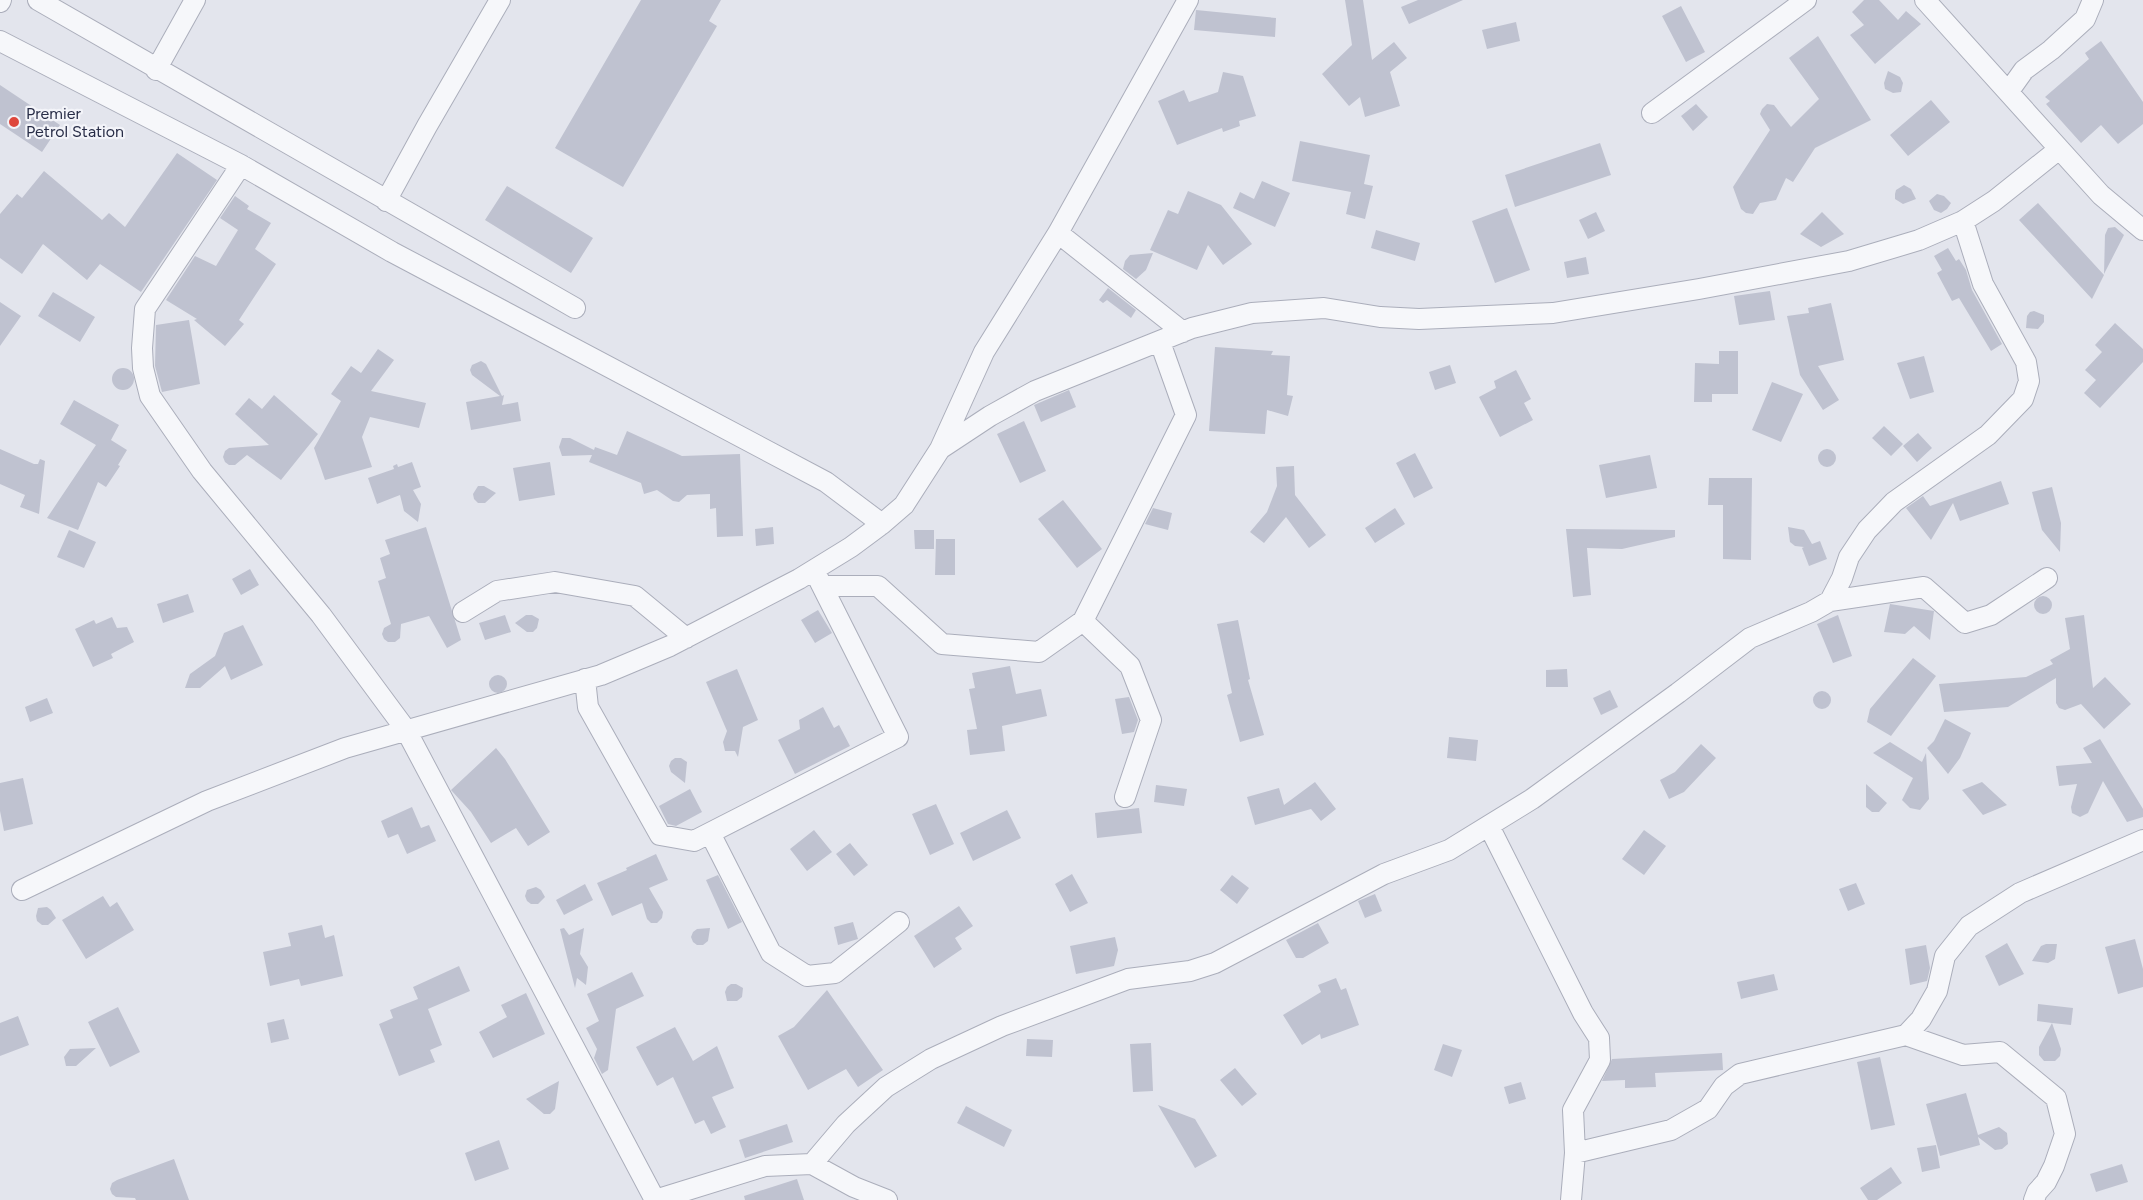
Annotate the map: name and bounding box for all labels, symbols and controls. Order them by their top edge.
place label: Premier Petrol Station [26,104,124,141]
marker: Premier Petrol Station [7,115,21,129]

